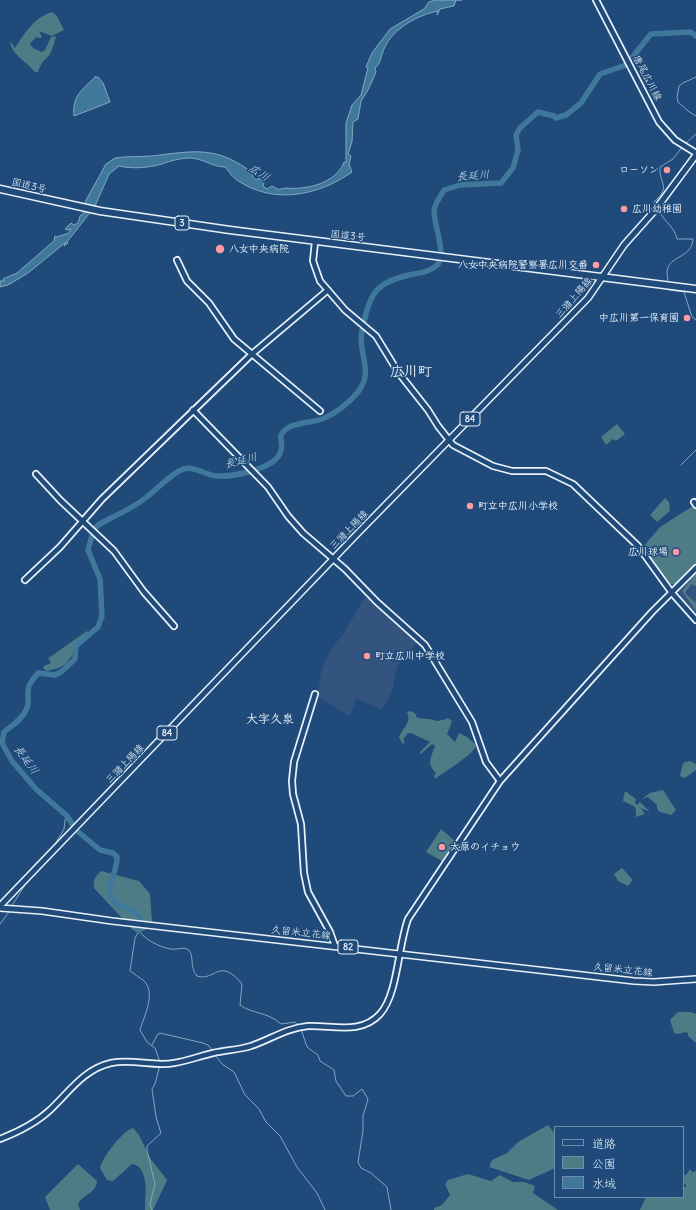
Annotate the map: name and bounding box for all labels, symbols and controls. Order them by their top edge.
street label: 唐尾広川線 [630,53,664,103]
water label: 広川 [246,161,272,185]
place label: ローソン [619,164,659,176]
marker: ローソン [662,165,672,175]
water label: 長延川 [456,168,490,184]
street label: 国道3号 [10,176,48,196]
place label: 広川幼稚園 [632,203,682,215]
marker: 広川幼稚園 [619,204,629,214]
road number: 3 [175,216,189,230]
street label: 国道3号 [330,228,366,244]
marker: 八女中央病院 [214,243,226,255]
place label: 八女中央病院 [229,243,289,255]
place label: 八女中央病院警察署広川交番 [458,259,588,271]
marker: 八女中央病院警察署広川交番 [591,260,601,270]
street label: 三潴上陽線 [553,275,595,321]
place label: 中広川第一保育園 [599,312,679,324]
marker: 中広川第一保育園 [682,313,692,323]
district label: 広川町 [390,364,432,380]
road number: 84 [460,412,480,426]
water label: 長延川 [223,451,259,471]
place label: 町立中広川小学校 [478,500,558,512]
marker: 町立中広川小学校 [465,501,475,511]
street label: 三潴上陽線 [327,508,371,552]
place label: 広川球場 [628,546,668,558]
marker: 広川球場 [671,547,681,557]
place label: 町立広川中学校 [375,650,445,662]
marker: 町立広川中学校 [362,651,372,661]
district label: 大字久泉 [246,713,294,727]
road number: 84 [157,726,177,740]
street label: 三潴上陽線 [103,742,147,786]
water label: 長延川 [11,743,41,777]
place label: 太原のイチョウ [450,841,520,853]
marker: 太原のイチョウ [437,842,447,852]
street label: 久留米立花線 [271,924,331,942]
road number: 82 [338,940,358,954]
street label: 久留米立花線 [593,961,653,979]
legend [554,1126,684,1198]
text: 道路 [592,1136,616,1151]
text: 公園 [592,1156,616,1171]
text: 水域 [592,1176,616,1191]

